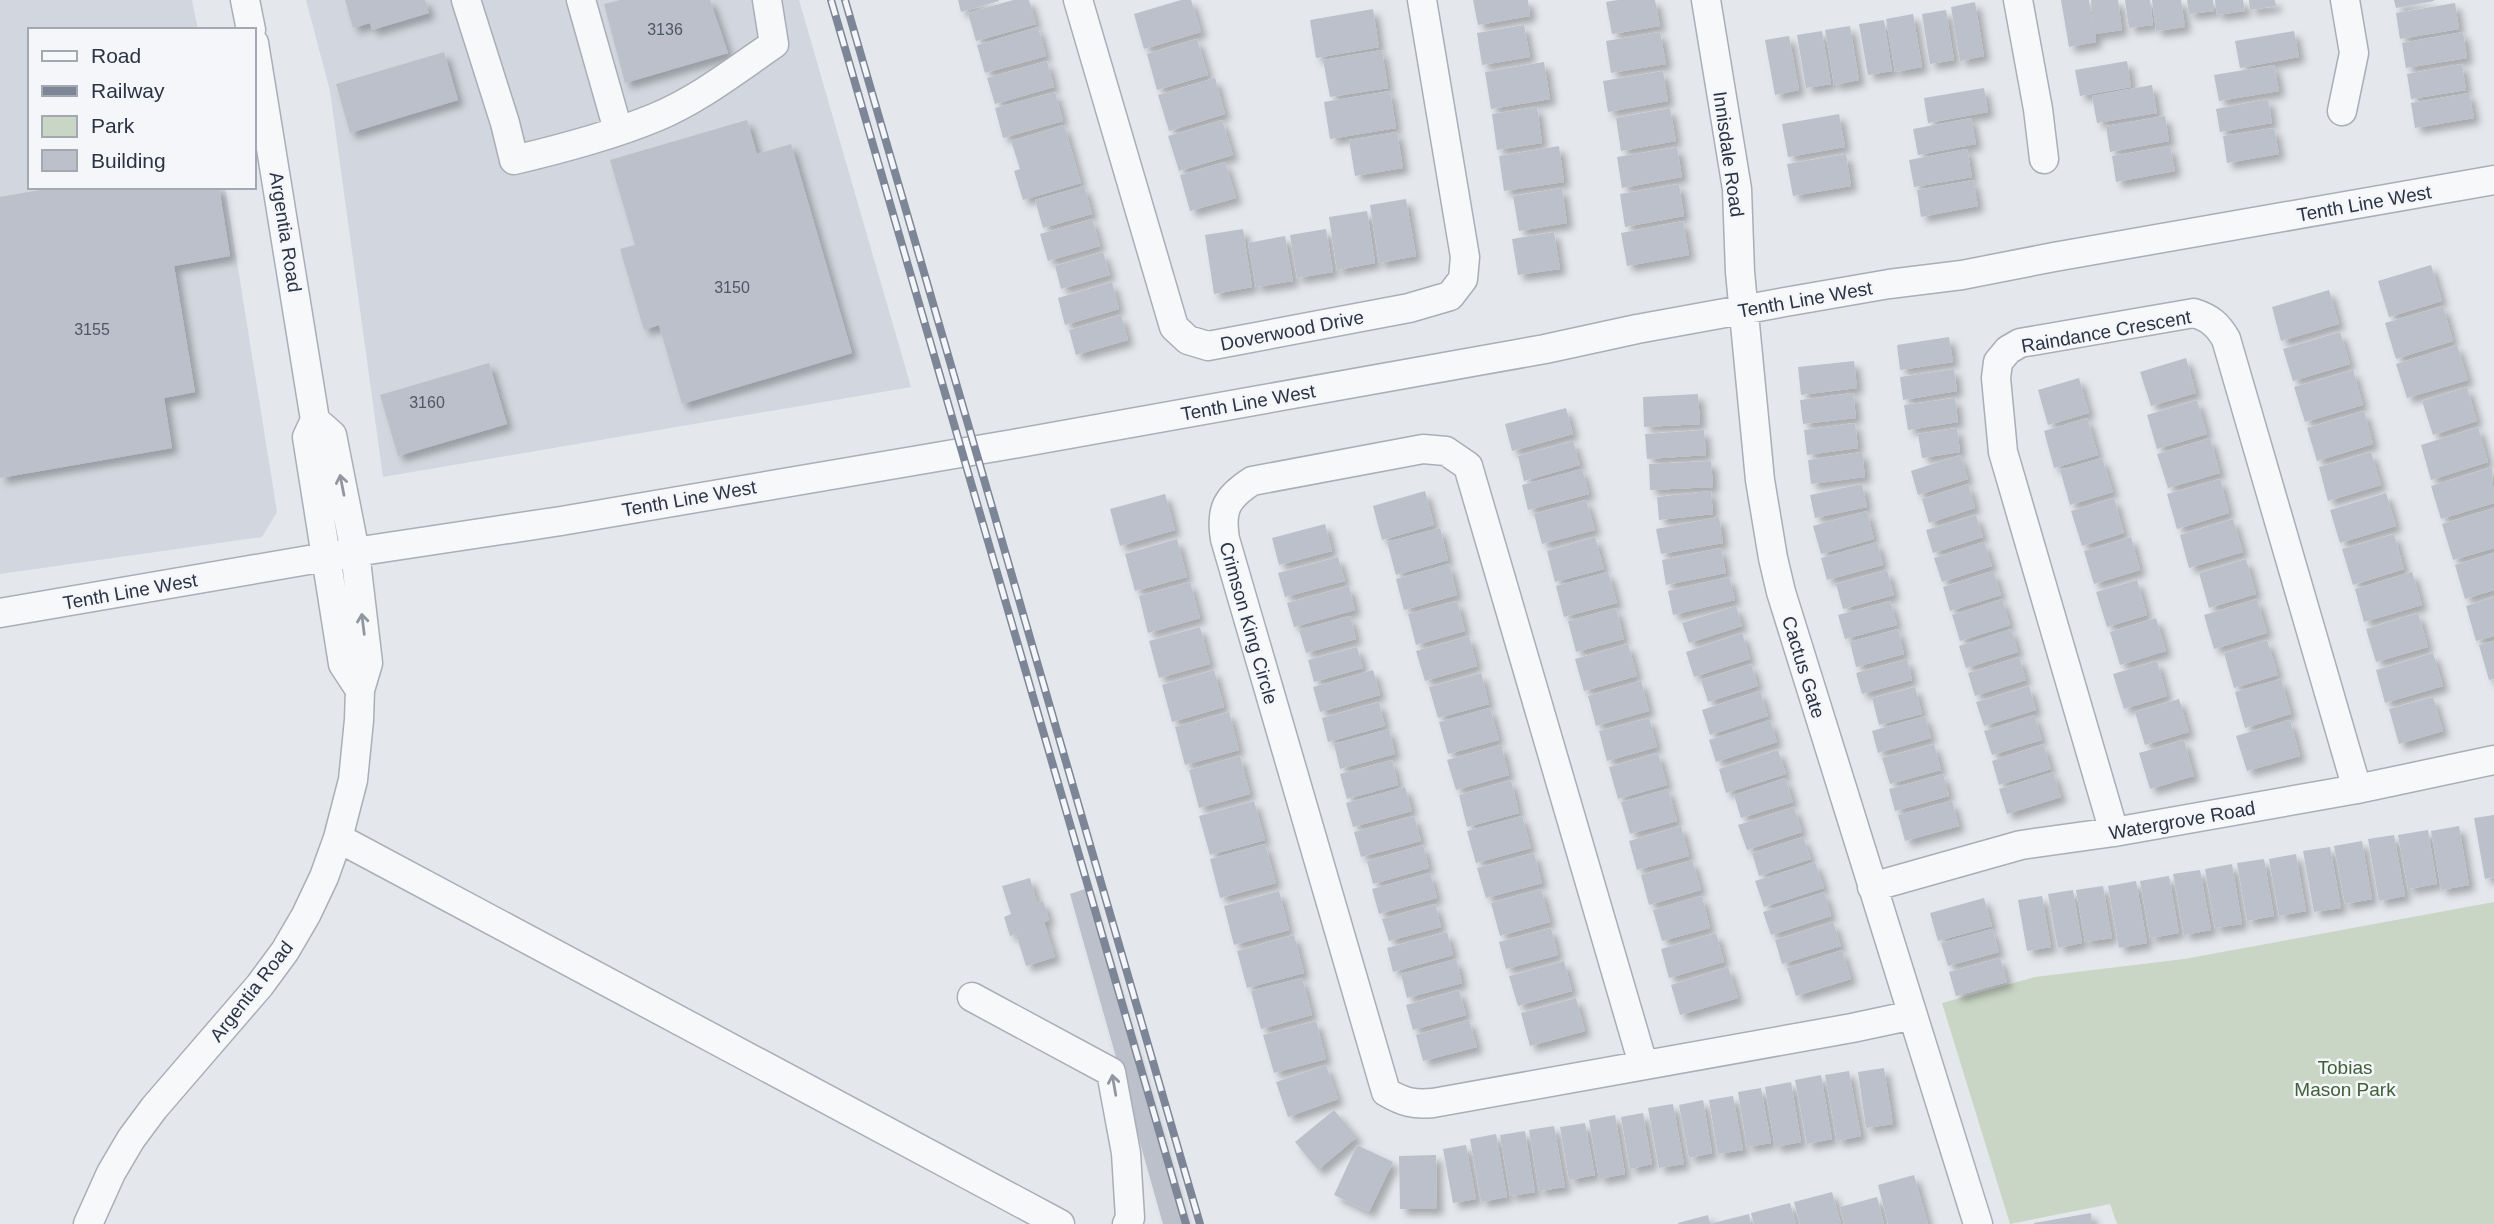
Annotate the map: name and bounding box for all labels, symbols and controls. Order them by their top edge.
house number: 3136 [647,21,683,38]
legend [28,28,256,189]
text: Road [91,44,141,67]
text: Railway [91,79,165,102]
street label: Innisdale Road [1709,90,1748,218]
text: Park [91,114,135,137]
text: Building [91,149,166,172]
street label: Argentia Road [266,170,305,294]
street label: Tenth Line West [2295,181,2434,226]
street label: Tenth Line West [1736,277,1875,322]
house number: 3150 [714,279,750,296]
street label: Doverwood Drive [1219,306,1366,355]
street label: Raindance Crescent [2019,306,2193,357]
house number: 3155 [74,321,110,338]
street label: Tenth Line West [1179,380,1318,425]
house number: 3160 [409,394,445,411]
one-way arrow [334,474,348,497]
street label: Tenth Line West [620,476,759,521]
street label: Crimson King Circle [1215,540,1282,707]
street label: Tenth Line West [61,569,200,614]
one-way arrow [357,613,370,635]
street label: Cactus Gate [1778,614,1829,721]
street label: Watergrove Road [2107,797,2257,844]
street label: Argentia Road [206,937,297,1046]
park label: Tobias Mason Park [2294,1057,2396,1100]
one-way arrow [1107,1074,1120,1097]

